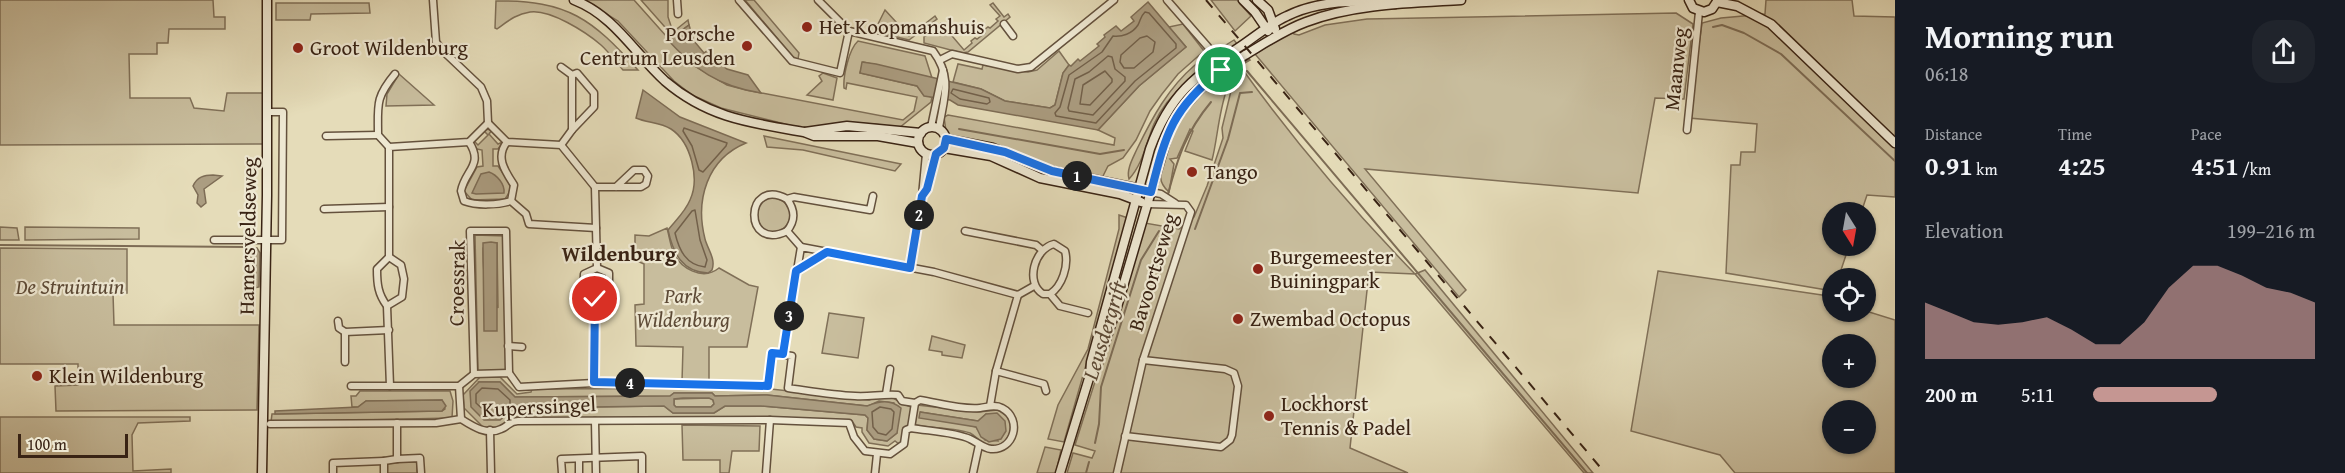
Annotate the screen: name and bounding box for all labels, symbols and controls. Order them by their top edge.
place label: Het Koopmanshuis [819,11,985,42]
text: Morning run [1925,12,2114,60]
place label: Porsche Centrum Leusden [580,18,735,73]
marker: Het Koopmanshuis [800,20,814,34]
button: share [2252,20,2315,83]
street label: Maanweg [1656,25,1695,112]
place label: Groot Wildenburg [310,32,469,63]
marker: Porsche Centrum Leusden [740,39,754,53]
marker: Groot Wildenburg [291,41,305,55]
pin [1195,44,1246,95]
icon: arrive [1204,53,1237,86]
text: 06:18 [1925,59,1968,88]
text: Distance [1925,122,1982,146]
text: Time [2058,122,2092,146]
text: Pace [2191,122,2222,146]
text: 0.91 [1925,146,1973,185]
text: 4:25 [2058,146,2106,185]
text: 4:51 [2191,146,2239,185]
street label: Hamersveldseweg [231,156,264,315]
place label: Tango [1204,156,1258,187]
text: km [1973,157,1997,181]
text: /km [2239,157,2271,181]
pin: 1 [1062,161,1092,191]
text: 1 [1073,164,1081,188]
marker: Tango [1185,165,1199,179]
pin: 2 [904,200,934,230]
north arrow [1822,202,1876,256]
map controls [1822,202,1876,454]
text: 2 [915,203,923,227]
street label: Bavoortseweg [1120,208,1185,335]
text: Elevation [1925,216,2003,245]
text: 199–216 m [2227,216,2315,245]
district label: Wildenburg [561,237,677,269]
street label: Croessrak [440,239,473,326]
place label: Burgemeester Buiningpark [1270,241,1394,296]
marker: Burgemeester Buiningpark [1251,262,1265,276]
button: locate [1822,268,1876,322]
park label: De Struintuin [15,271,125,302]
pin [569,273,620,324]
water label: Leusdergrift [1073,275,1135,385]
park label: Park Wildenburg [636,280,730,335]
icon: check [578,282,611,315]
pin: 3 [774,301,804,331]
place label: Zwembad Octopus [1250,303,1410,334]
text: 3 [785,304,793,328]
marker: Zwembad Octopus [1231,312,1245,326]
button: + [1822,334,1876,388]
place label: Klein Wildenburg [49,360,204,391]
pin: 4 [615,368,645,398]
marker: Klein Wildenburg [30,369,44,383]
text: 4 [626,371,634,395]
text: 200 m [1925,380,1978,409]
text: 5:11 [2021,380,2055,409]
street label: Kuperssingel [481,388,597,425]
place label: Lockhorst Tennis & Padel [1281,388,1411,443]
button: − [1822,400,1876,454]
marker: Lockhorst Tennis & Padel [1262,409,1276,423]
scale bar [18,431,128,458]
text: 100 m [27,432,67,456]

